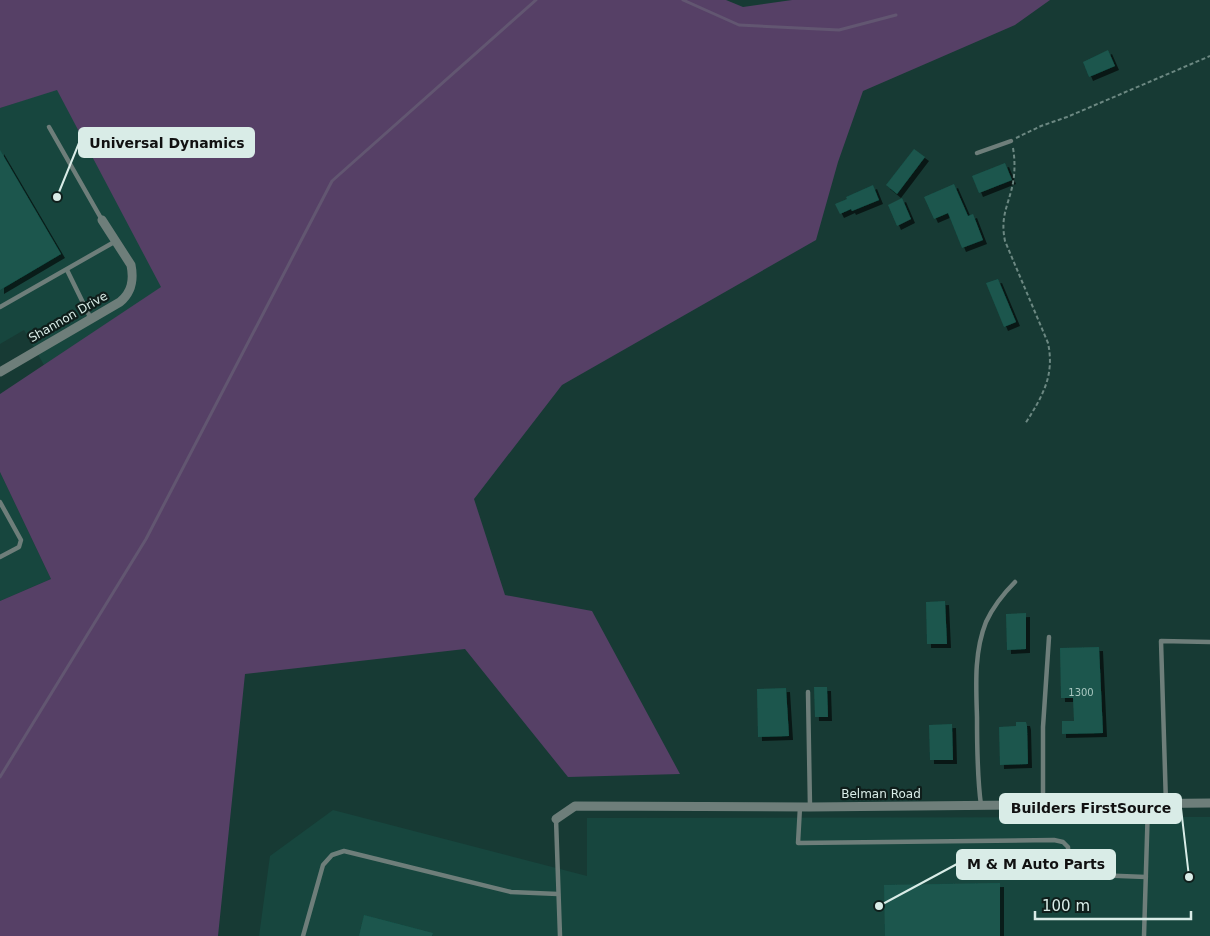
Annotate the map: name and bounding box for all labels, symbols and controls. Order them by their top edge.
callout: Universal Dynamics [79,128,254,157]
text: Universal Dynamics [89,135,245,151]
street label: Shannon Drive [26,289,110,345]
house number: 1300 [1068,687,1094,698]
street label: Belman Road [841,787,921,801]
callout: Builders FirstSource [1000,794,1181,823]
text: Builders FirstSource [1011,800,1171,816]
callout: M & M Auto Parts [957,850,1115,879]
text: M & M Auto Parts [967,856,1105,872]
scale bar [1035,888,1191,920]
text: 100 m [1042,897,1090,915]

